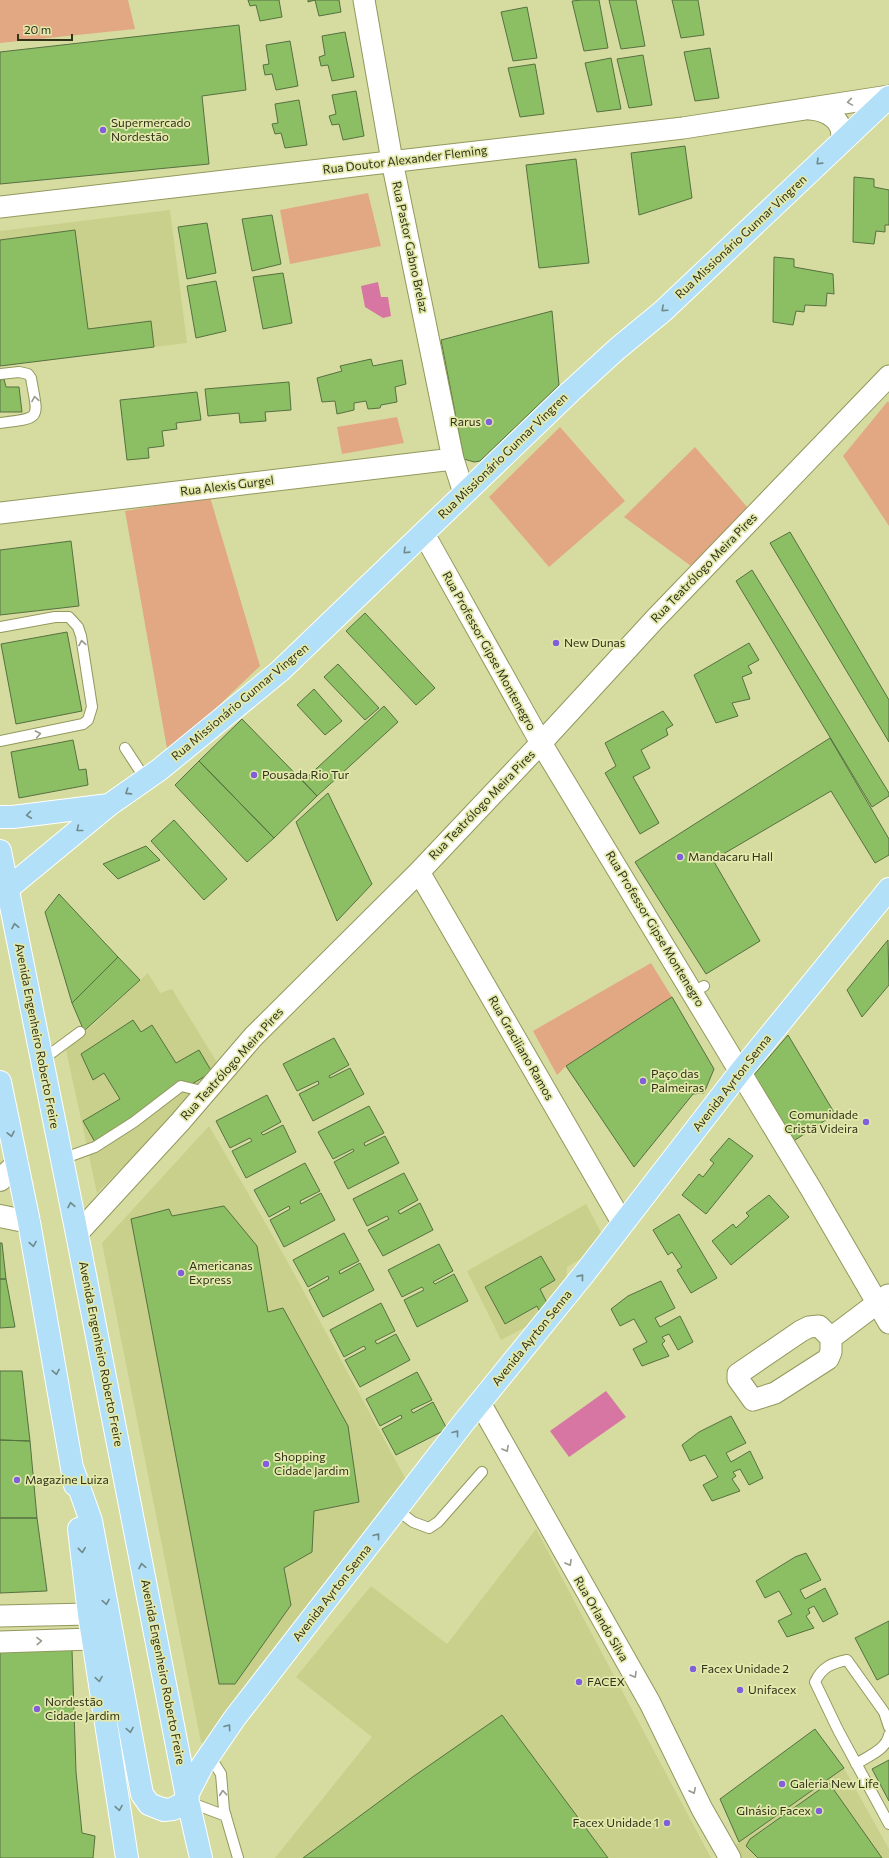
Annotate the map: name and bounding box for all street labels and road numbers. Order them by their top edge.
street label: Rua Doutor Alexander Fleming [322,142,489,176]
street label: Rua Missionário Gunnar Vingren [672,172,809,301]
street label: Rua Pastor Gabno Brelaz [390,180,432,314]
street label: Rua Missionário Gunnar Vingren [435,390,570,521]
street label: Rua Alexis Gurgel [179,472,274,498]
street label: Rua Teatrólogo Meira Pires [647,510,759,625]
street label: Rua Professor Gipse Montenegro [440,569,540,732]
street label: Rua Missionário Gunnar Vingren [168,640,311,763]
street label: Rua Teatrólogo Meira Pires [425,747,537,862]
street label: Rua Professor Gipse Montenegro [604,848,708,1009]
street label: Avenida Engenheiro Roberto Freire [13,942,63,1130]
street label: Rua Graciliano Ramos [486,993,557,1102]
street label: Rua Teatrólogo Meira Pires [177,1004,285,1122]
street label: Avenida Ayrton Senna [689,1031,773,1134]
street label: Avenida Engenheiro Roberto Freire [77,1260,127,1448]
street label: Avenida Ayrton Senna [488,1287,574,1388]
street label: Avenida Ayrton Senna [289,1541,373,1644]
street label: Rua Orlando Silva [572,1573,632,1664]
street label: Avenida Engenheiro Roberto Freire [139,1578,189,1766]

